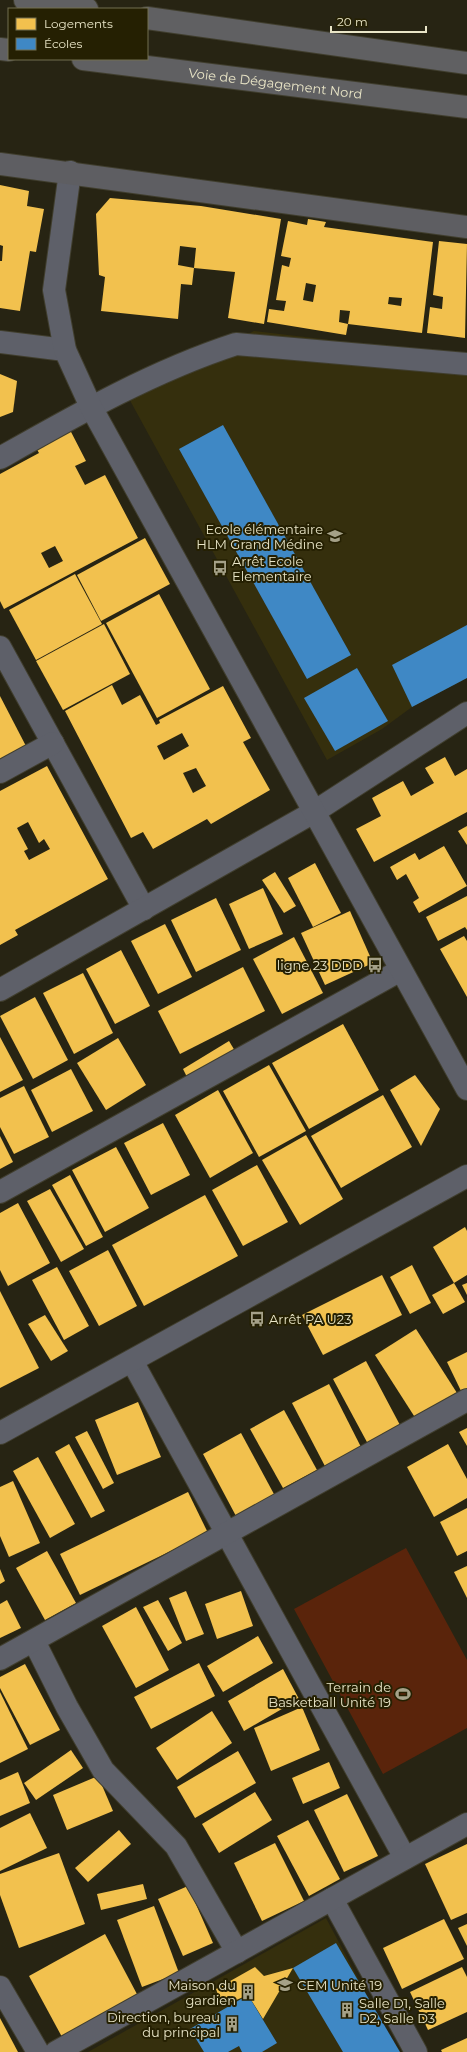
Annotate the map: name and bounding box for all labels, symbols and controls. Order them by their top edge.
legend [8,8,148,60]
scale bar [331,8,426,34]
text: 20 m [337,14,368,29]
text: Logements [44,16,113,31]
text: Écoles [44,36,83,51]
street label: Voie de Dégagement Nord [188,64,363,102]
place label: Ecole élémentaire HLM Grand Médine [196,521,323,552]
school or university icon: Ecole élémentaire HLM Grand Médine [326,527,344,545]
place label: Arrêt Ecole Elementaire [232,553,312,584]
bus stop icon: Arrêt Ecole Elementaire [211,559,229,577]
bus stop icon: ligne 23 DDD [366,956,384,974]
place label: ligne 23 DDD [277,957,363,973]
bus stop icon: Arrêt PA U23 [248,1310,266,1328]
place label: Arrêt PA U23 [269,1311,352,1327]
place label: Terrain de Basketball Unité 19 [268,1679,391,1710]
sports icon: Terrain de Basketball Unité 19 [394,1685,412,1703]
school or university icon: CEM Unité 19 [276,1976,294,1994]
place label: Maison du gardien [168,1977,236,2008]
place label: CEM Unité 19 [297,1977,382,1993]
building icon: Maison du gardien [239,1983,257,2001]
place label: Salle D1, Salle D2, Salle D3 [359,1995,445,2026]
building icon: Salle D1, Salle D2, Salle D3 [338,2001,356,2019]
place label: Direction, bureau du principal [107,2009,220,2040]
building icon: Direction, bureau du principal [223,2015,241,2033]

